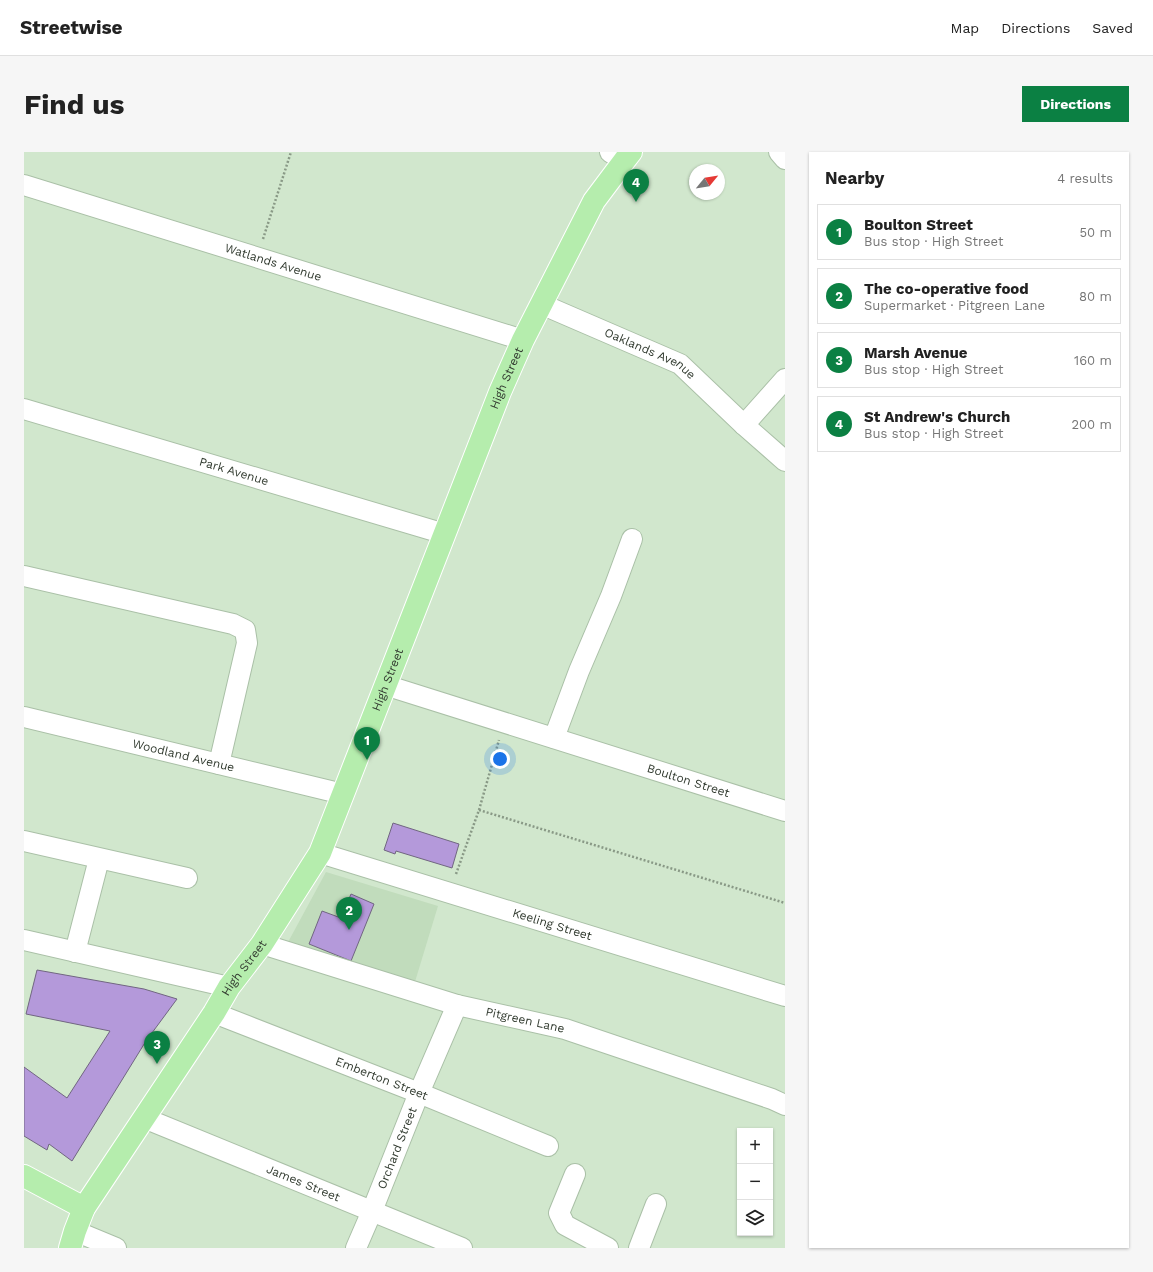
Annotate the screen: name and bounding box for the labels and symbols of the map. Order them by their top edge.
north arrow [689,164,725,200]
pin: 4 [623,169,649,202]
street label: Watlands Avenue [223,241,323,284]
street label: Oaklands Avenue [602,325,699,382]
street label: High Street [487,345,526,411]
street label: Park Avenue [198,454,270,488]
street label: High Street [369,646,406,713]
pin: 1 [354,727,380,760]
street label: Woodland Avenue [131,736,236,775]
your location [490,749,510,769]
street label: Boulton Street [645,761,731,800]
pin: 2 [336,897,362,930]
street label: Keeling Street [511,906,594,943]
street label: High Street [219,938,270,998]
street label: Pitgreen Lane [484,1005,566,1036]
pin: 3 [144,1031,170,1064]
street label: Emberton Street [333,1054,430,1103]
street label: Orchard Street [374,1105,420,1191]
street label: James Street [264,1162,342,1204]

